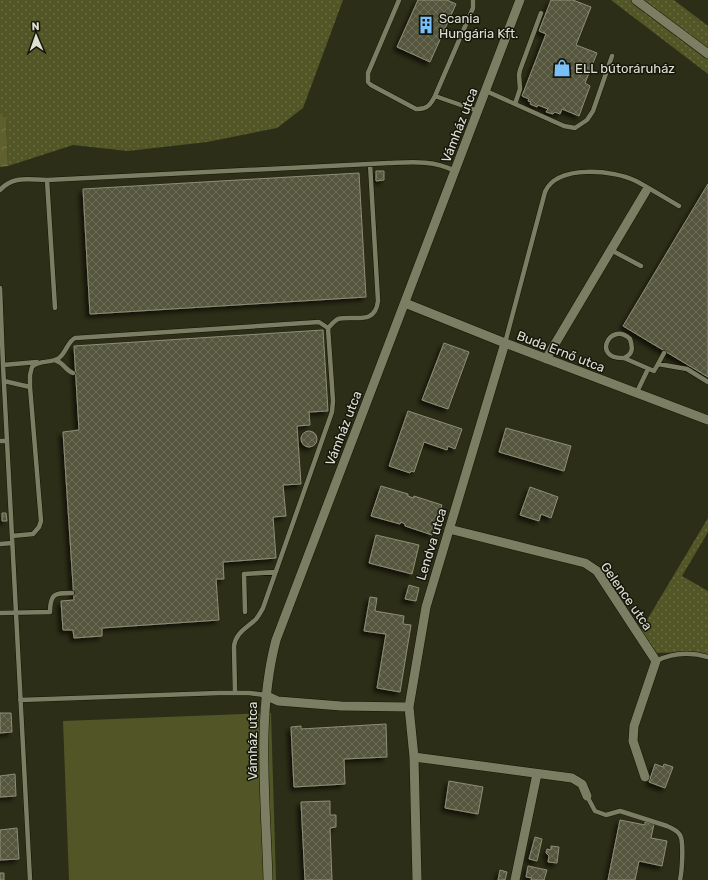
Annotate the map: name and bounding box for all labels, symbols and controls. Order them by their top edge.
place label: Scania Hungária Kft. [439,11,518,42]
building icon: Scania Hungária Kft. [416,15,436,35]
north arrow [16,16,56,56]
text: N [31,20,40,33]
shop icon: ELL bútoráruház [552,58,572,78]
place label: ELL bútoráruház [575,61,675,76]
street label: Vámház utca [438,86,481,165]
street label: Buda Ernő utca [515,328,607,375]
street label: Vámház utca [322,389,365,468]
street label: Lendva utca [413,506,450,582]
street label: Gelence utca [598,559,655,633]
street label: Vámház utca [245,702,260,780]

